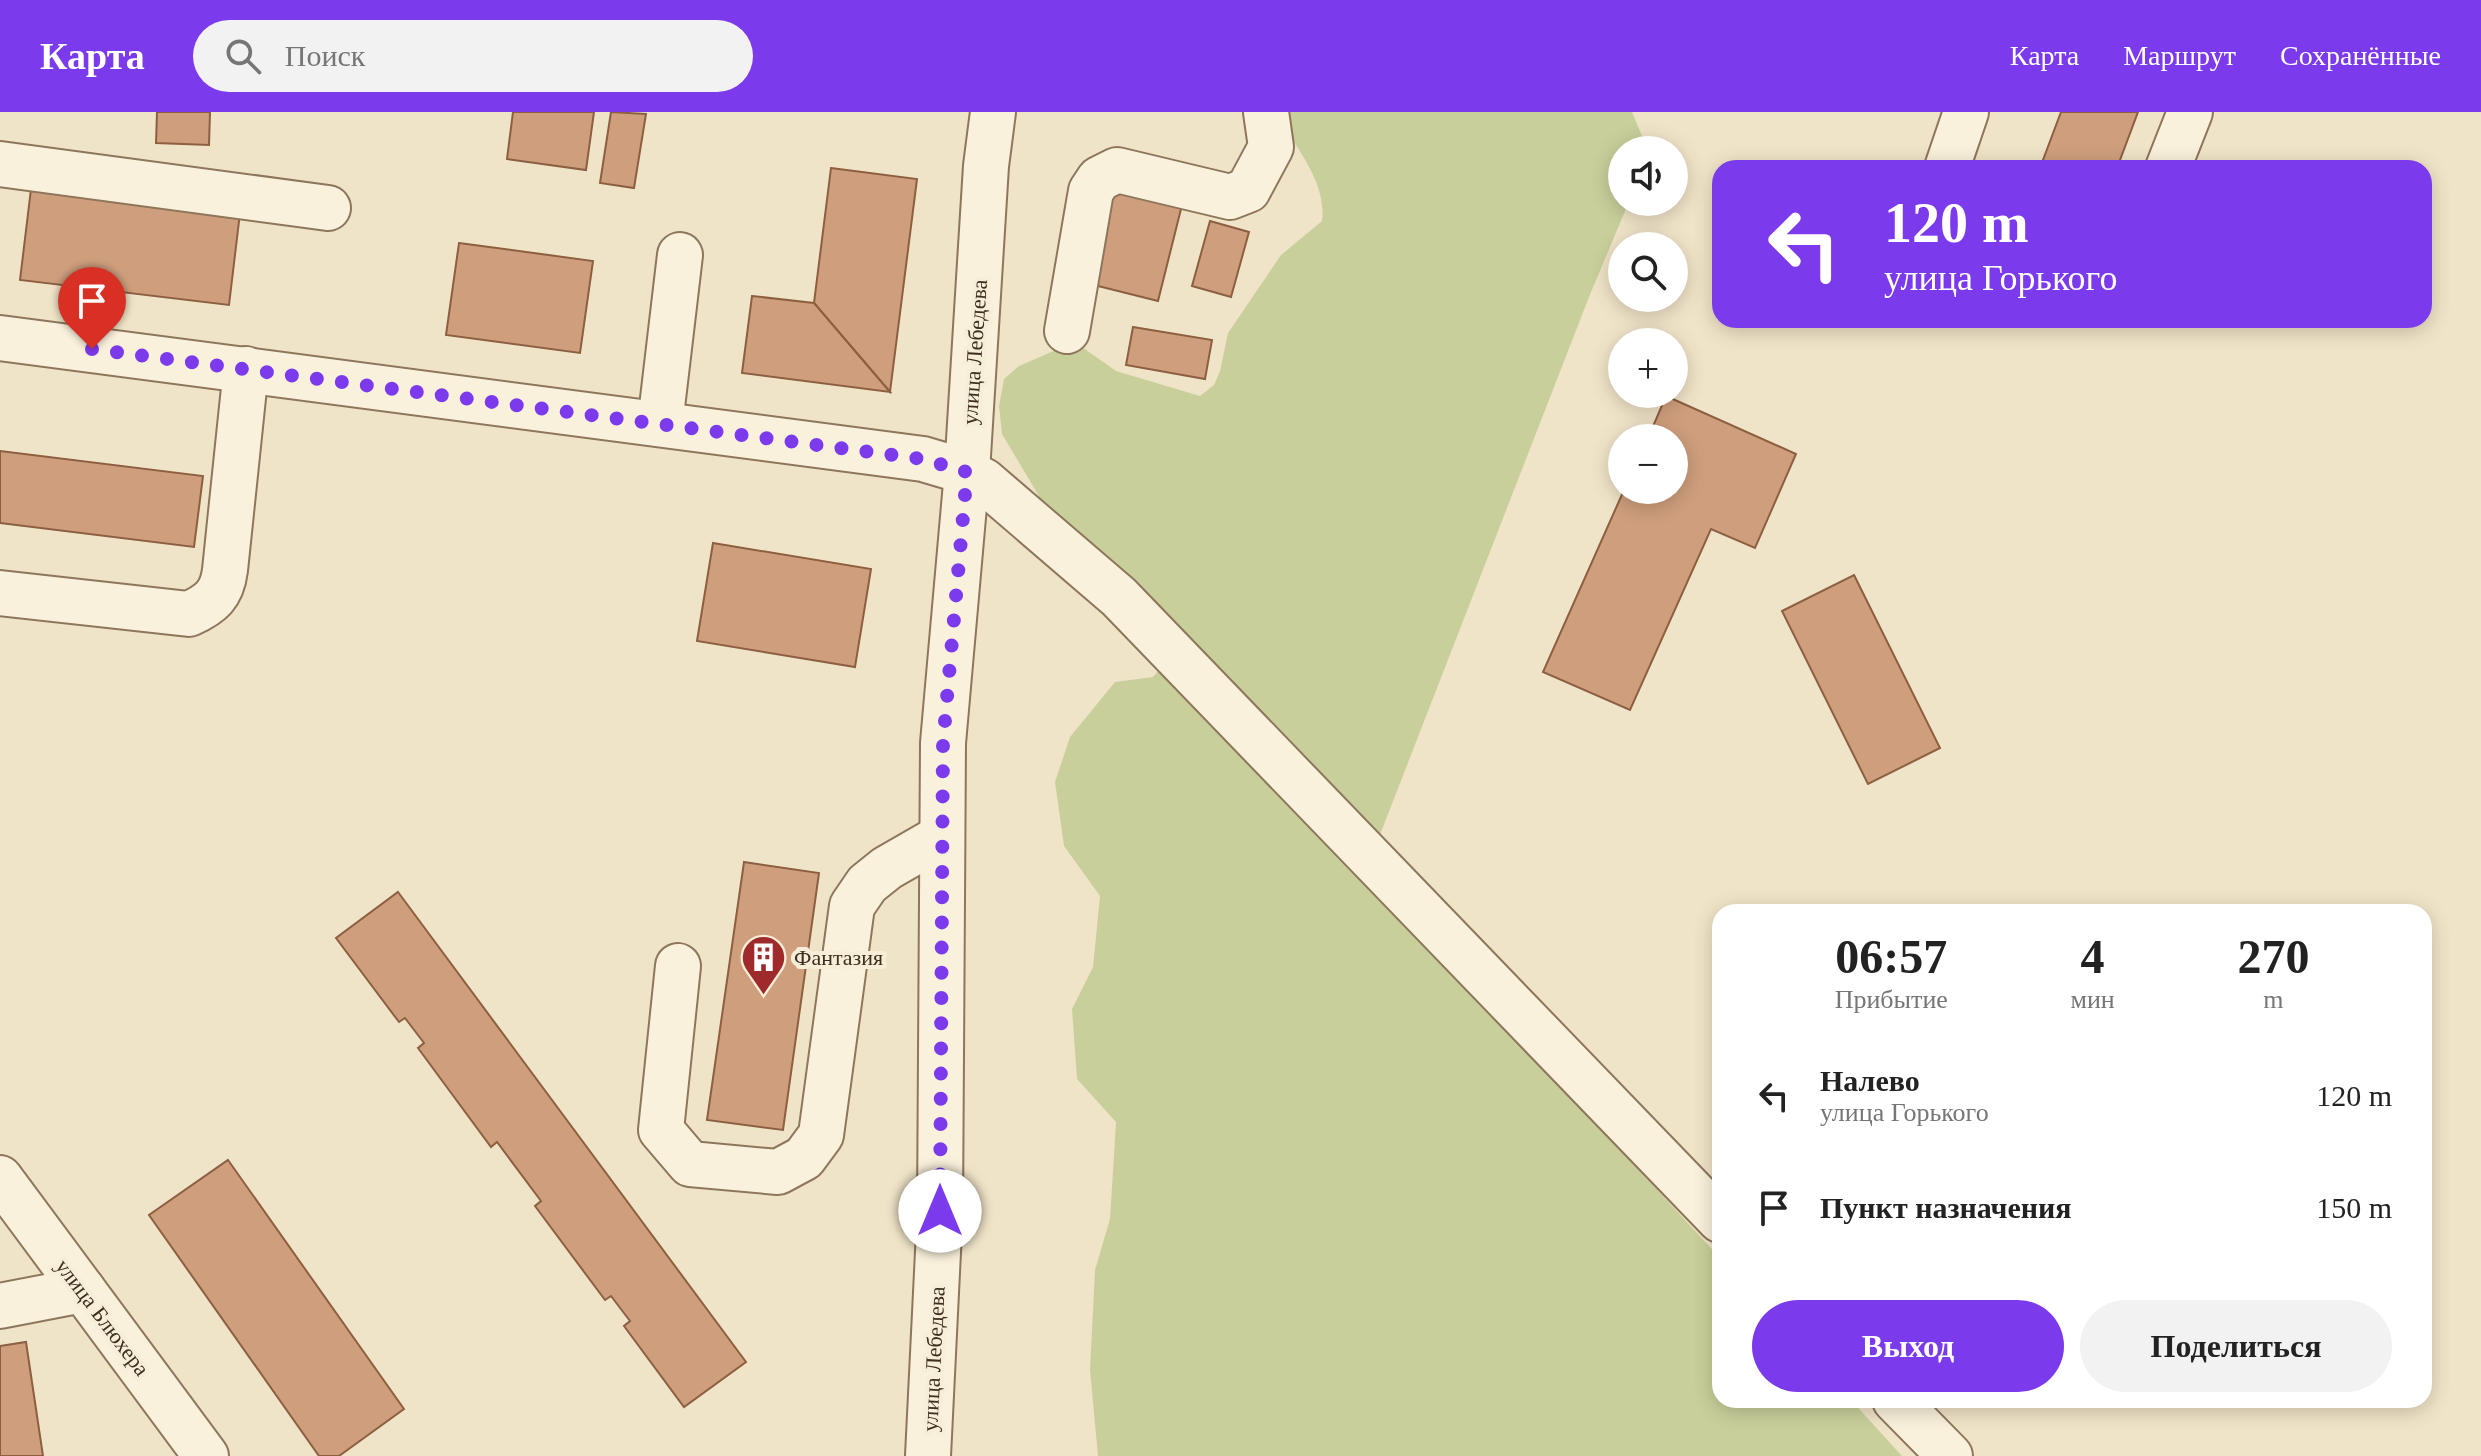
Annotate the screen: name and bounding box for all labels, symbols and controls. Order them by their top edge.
search box [193,20,753,92]
icon: search [221,34,265,78]
text: Карта [40,35,145,77]
text: Поиск [285,39,365,72]
text: Карта [2010,40,2079,71]
text: Маршрут [2123,40,2236,71]
text: Сохранённые [2280,40,2441,71]
map controls [1608,136,1688,504]
button: sound [1608,136,1688,216]
icon: left [1752,192,1856,296]
text: 120 m [1884,192,2029,254]
button: search [1608,232,1688,312]
text: улица Горького [1884,258,2118,298]
pin [58,267,126,349]
street label: улица Лебедева [957,278,992,426]
icon: arrive [70,279,114,323]
button: + [1608,328,1688,408]
button: − [1608,424,1688,504]
text: 06:57 [1835,930,1947,983]
text: 4 [2081,930,2105,983]
text: 270 [2237,930,2309,983]
building icon: Фантазия [739,933,787,996]
place label: Фантазия [794,945,883,970]
text: Прибытие [1835,985,1948,1014]
text: мин [2070,985,2115,1014]
text: m [2263,985,2283,1014]
text: Налево [1820,1064,1920,1097]
icon: left [1752,1074,1796,1118]
text: 120 m [2316,1079,2392,1112]
text: улица Горького [1820,1098,1989,1127]
position arrow [898,1169,982,1253]
icon: arrive [1752,1186,1796,1230]
text: Пункт назначения [1820,1191,2072,1224]
text: 150 m [2316,1191,2392,1224]
street label: улица Блюхера [51,1254,155,1381]
street label: улица Лебедева [917,1285,950,1432]
button: Выход [1752,1300,2064,1392]
button: Поделиться [2080,1300,2392,1392]

